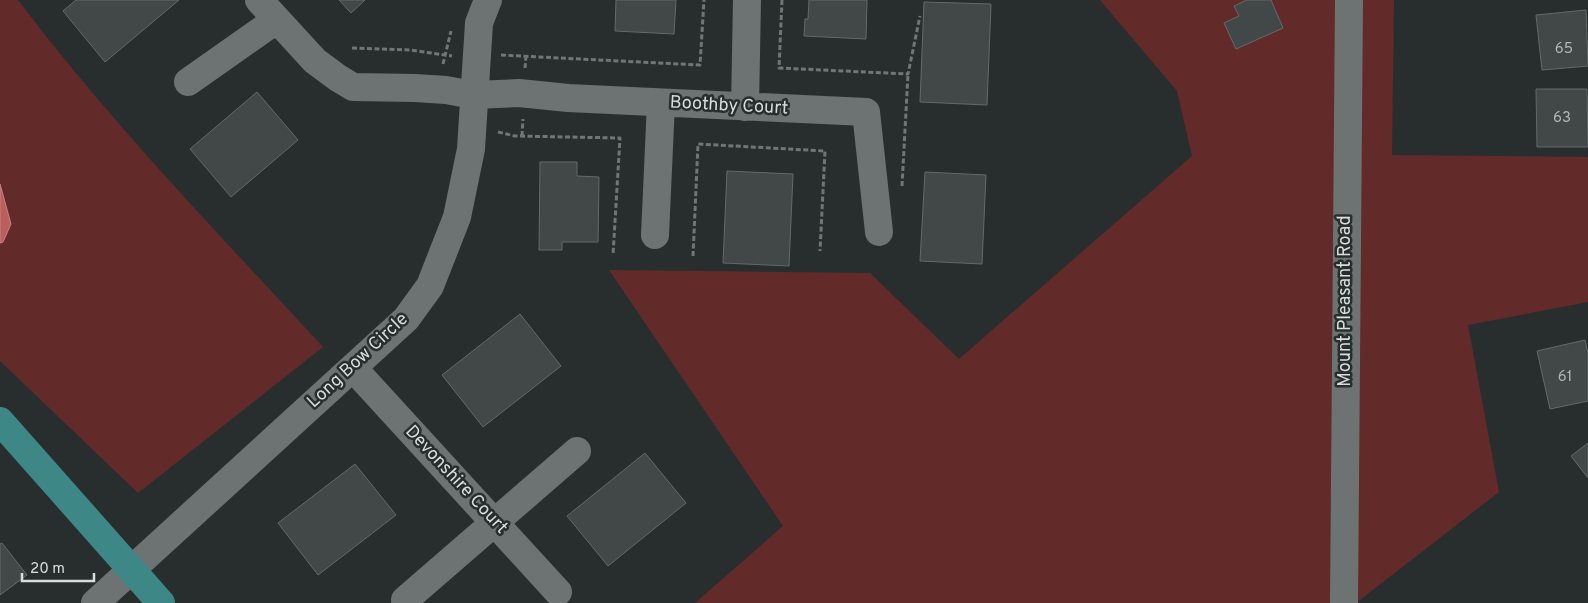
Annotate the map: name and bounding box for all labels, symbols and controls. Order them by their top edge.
house number: 65 [1555,40,1573,59]
street label: Boothby Court [669,91,789,121]
house number: 63 [1553,109,1571,128]
street label: Mount Pleasant Road [1334,215,1357,387]
street label: Long Bow Circle [303,308,413,414]
house number: 61 [1558,368,1572,387]
street label: Devonshire Court [400,421,512,539]
scale bar [22,550,95,582]
text: 20 m [30,560,65,579]

